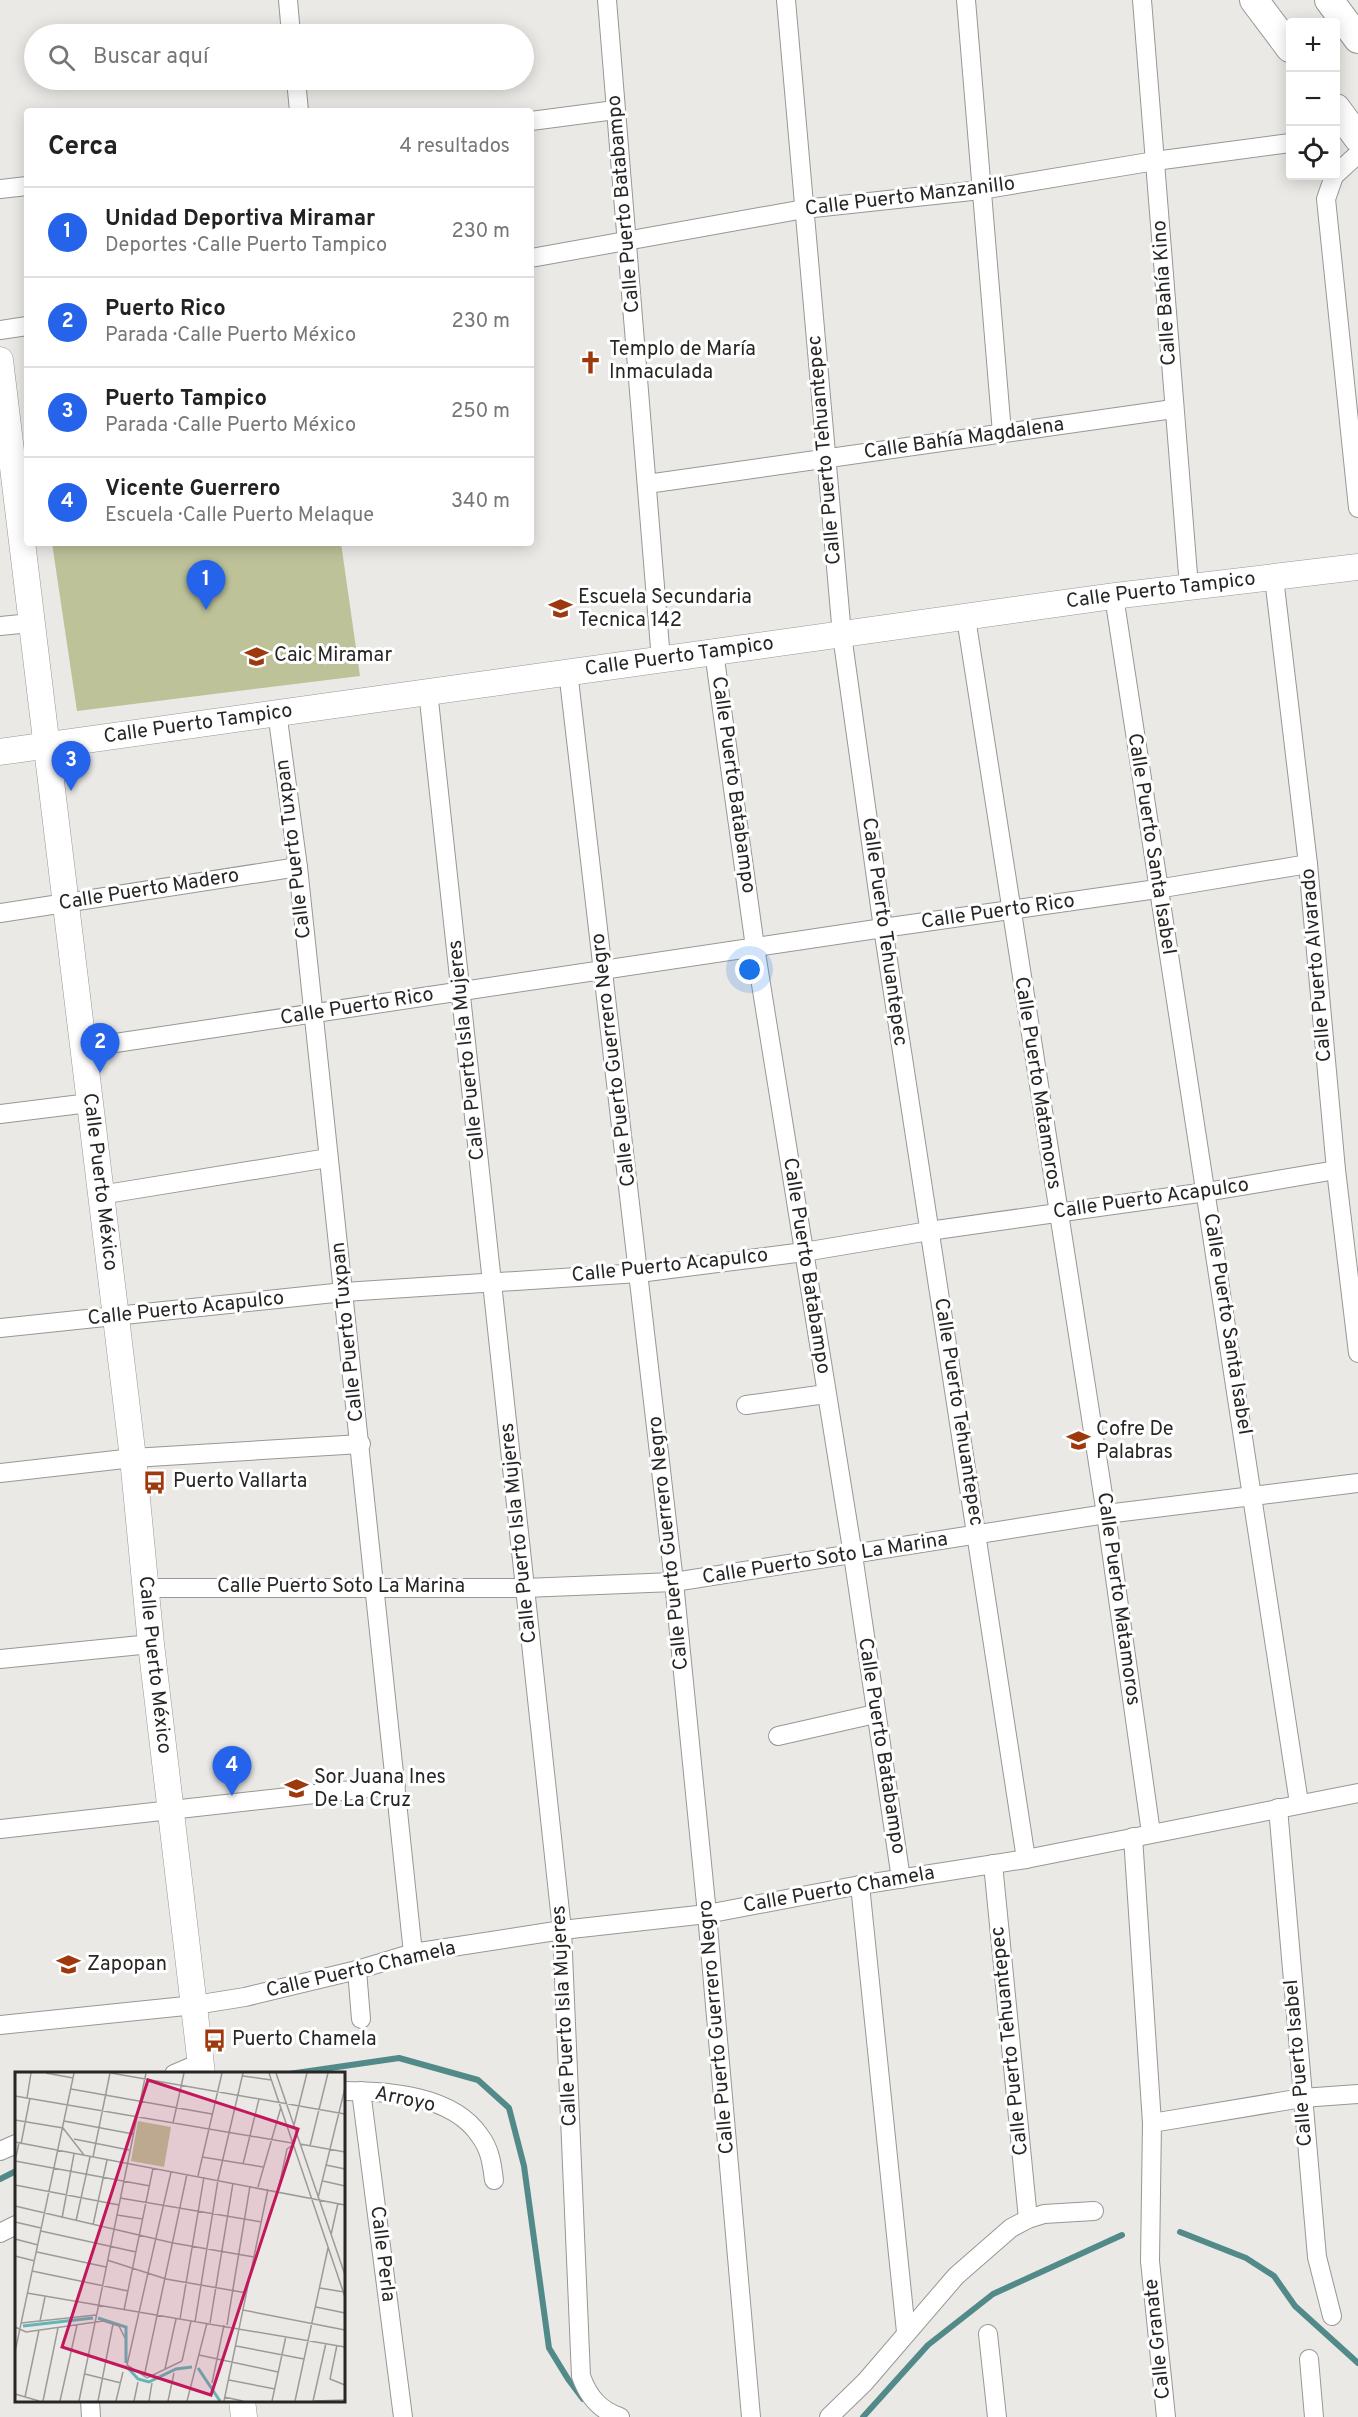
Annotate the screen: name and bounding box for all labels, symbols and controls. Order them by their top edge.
map controls [1286,18,1340,180]
button: + [1286,18,1340,72]
search box [24,24,534,90]
icon: search [45,41,78,74]
text: Buscar aquí [93,44,209,71]
button: − [1286,72,1340,126]
street label: Calle Puerto Batabampo [602,94,646,314]
button: locate [1286,126,1340,180]
text: Cerca [48,131,118,164]
text: 4 resultados [400,134,510,160]
street label: Calle Puerto Manzanillo [803,171,1017,223]
text: Unidad Deportiva Miramar [105,206,375,233]
text: 1 [64,219,72,245]
text: 230 m [451,219,510,245]
street label: Calle Bahía Kino [1147,219,1183,367]
text: Deportes · Calle Puerto Tampico [105,233,387,259]
text: Puerto Rico [105,296,226,323]
text: 2 [61,309,74,335]
text: 230 m [451,309,510,335]
text: Parada · Calle Puerto México [105,323,356,349]
street label: Calle Puerto Tehuantepec [802,334,848,566]
place label: Templo de María Inmaculada [609,337,756,386]
church icon: Templo de María Inmaculada [578,349,604,375]
text: Puerto Tampico [105,386,267,413]
text: 3 [62,399,74,425]
text: 250 m [451,399,510,425]
street label: Calle Bahía Magdalena [862,412,1066,466]
text: Parada · Calle Puerto México [105,413,356,439]
text: Vicente Guerrero [105,476,280,503]
text: 4 [61,489,74,515]
text: 340 m [451,489,510,515]
text: Escuela · Calle Puerto Melaque [105,503,374,529]
pin: 1 [186,560,226,610]
street label: Calle Puerto Tampico [1065,566,1257,616]
place label: Escuela Secundaria Tecnica 142 [578,585,752,634]
school or university icon: Escuela Secundaria Tecnica 142 [547,596,573,622]
street label: Calle Puerto Tampico [583,631,776,683]
school or university icon: Caic Miramar [243,643,269,669]
place label: Caic Miramar [274,643,392,669]
street label: Calle Puerto Batabampo [705,675,761,895]
street label: Calle Puerto Tampico [102,698,294,750]
street label: Calle Puerto Santa Isabel [1121,731,1181,957]
pin: 3 [52,742,90,791]
street label: Calle Puerto Tuxpan [270,758,318,940]
street label: Calle Puerto Tehuantepec [855,816,913,1048]
street label: Calle Puerto Madero [57,863,241,917]
street label: Calle Puerto Alvarado [1296,867,1338,1063]
street label: Calle Puerto Rico [920,888,1076,936]
street label: Calle Puerto Guerrero Negro [586,932,642,1188]
street label: Calle Puerto Isla Mujeres [442,938,492,1162]
your location [735,955,764,984]
street label: Calle Puerto Matamoros [1007,975,1067,1191]
street label: Calle Puerto Rico [279,982,435,1032]
pin: 2 [80,1024,120,1073]
street label: Calle Puerto México [76,1092,123,1272]
street label: Calle Puerto Batabampo [776,1156,836,1376]
street label: Calle Puerto Acapulco [1051,1172,1251,1226]
street label: Calle Puerto Santa Isabel [1197,1211,1257,1437]
street label: Calle Puerto Tuxpan [326,1241,370,1423]
street label: Calle Puerto Acapulco [570,1243,770,1289]
street label: Calle Puerto Acapulco [86,1286,286,1332]
street label: Calle Puerto Tehuantepec [927,1296,989,1528]
street label: Calle Puerto Guerrero Negro [643,1415,695,1671]
place label: Cofre De Palabras [1096,1417,1174,1466]
street label: Calle Puerto Isla Mujeres [494,1421,544,1645]
school or university icon: Cofre De Palabras [1065,1428,1091,1454]
bus stop icon: Puerto Vallarta [142,1469,168,1495]
place label: Puerto Vallarta [173,1469,307,1495]
street label: Calle Puerto Matamoros [1090,1491,1146,1707]
street label: Calle Puerto Soto La Marina [700,1527,950,1591]
street label: Calle Puerto Soto La Marina [217,1574,465,1600]
street label: Calle Puerto México [131,1575,177,1755]
street label: Calle Puerto Batabampo [851,1636,911,1856]
pin: 4 [212,1746,252,1796]
place label: Sor Juana Ines De La Cruz [314,1765,446,1814]
school or university icon: Sor Juana Ines De La Cruz [283,1776,309,1802]
street label: Calle Puerto Chamela [741,1860,937,1920]
street label: Calle Puerto Guerrero Negro [693,1899,741,2155]
street label: Calle Puerto Isla Mujeres [546,1905,584,2127]
street label: Calle Puerto Tehuantepec [985,1925,1035,2157]
street label: Calle Puerto Chamela [264,1936,458,2004]
school or university icon: Zapopan [56,1952,82,1978]
place label: Zapopan [87,1952,167,1978]
street label: Calle Puerto Isabel [1279,1978,1319,2148]
bus stop icon: Puerto Chamela [201,2027,227,2053]
place label: Puerto Chamela [232,2027,377,2053]
inset map [15,2072,345,2402]
street label: Arroyo [372,2081,438,2119]
street label: Calle Perla [363,2205,401,2303]
street label: Calle Granate [1139,2277,1177,2401]

